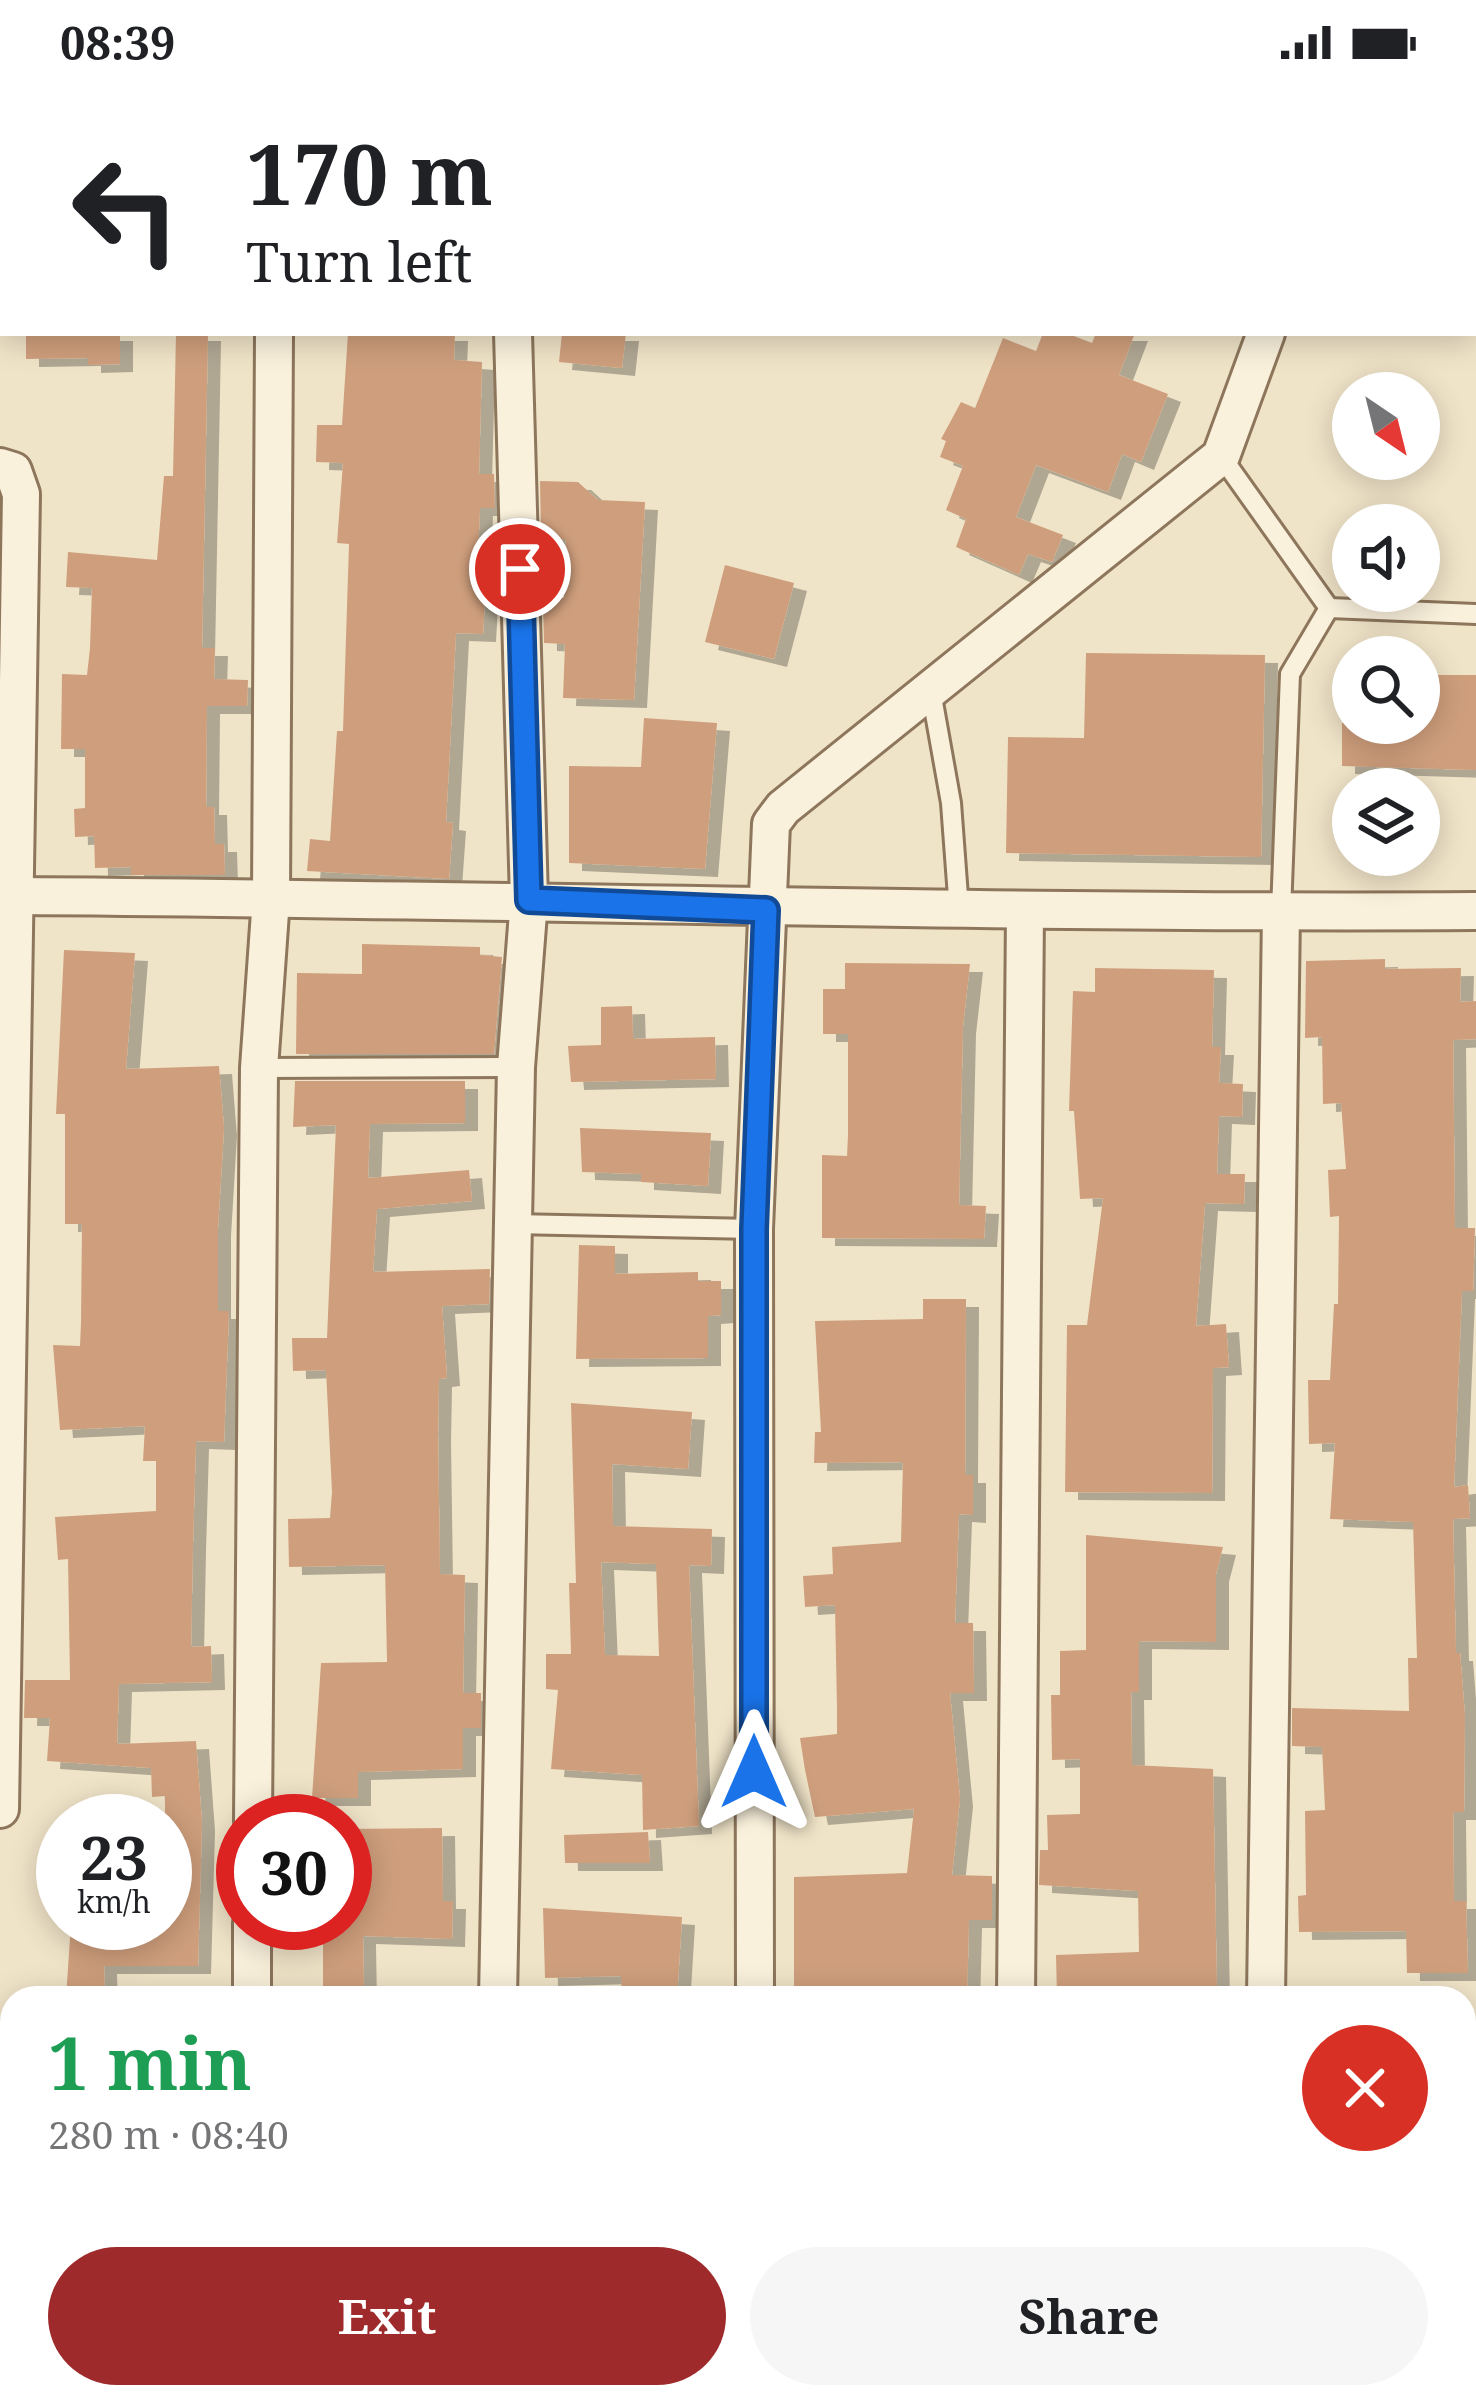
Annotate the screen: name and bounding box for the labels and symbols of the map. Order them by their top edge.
north arrow [1332,372,1440,480]
pin [469,518,571,620]
position arrow [691,1709,817,1835]
speed limit sign: 30 [216,1794,372,1950]

